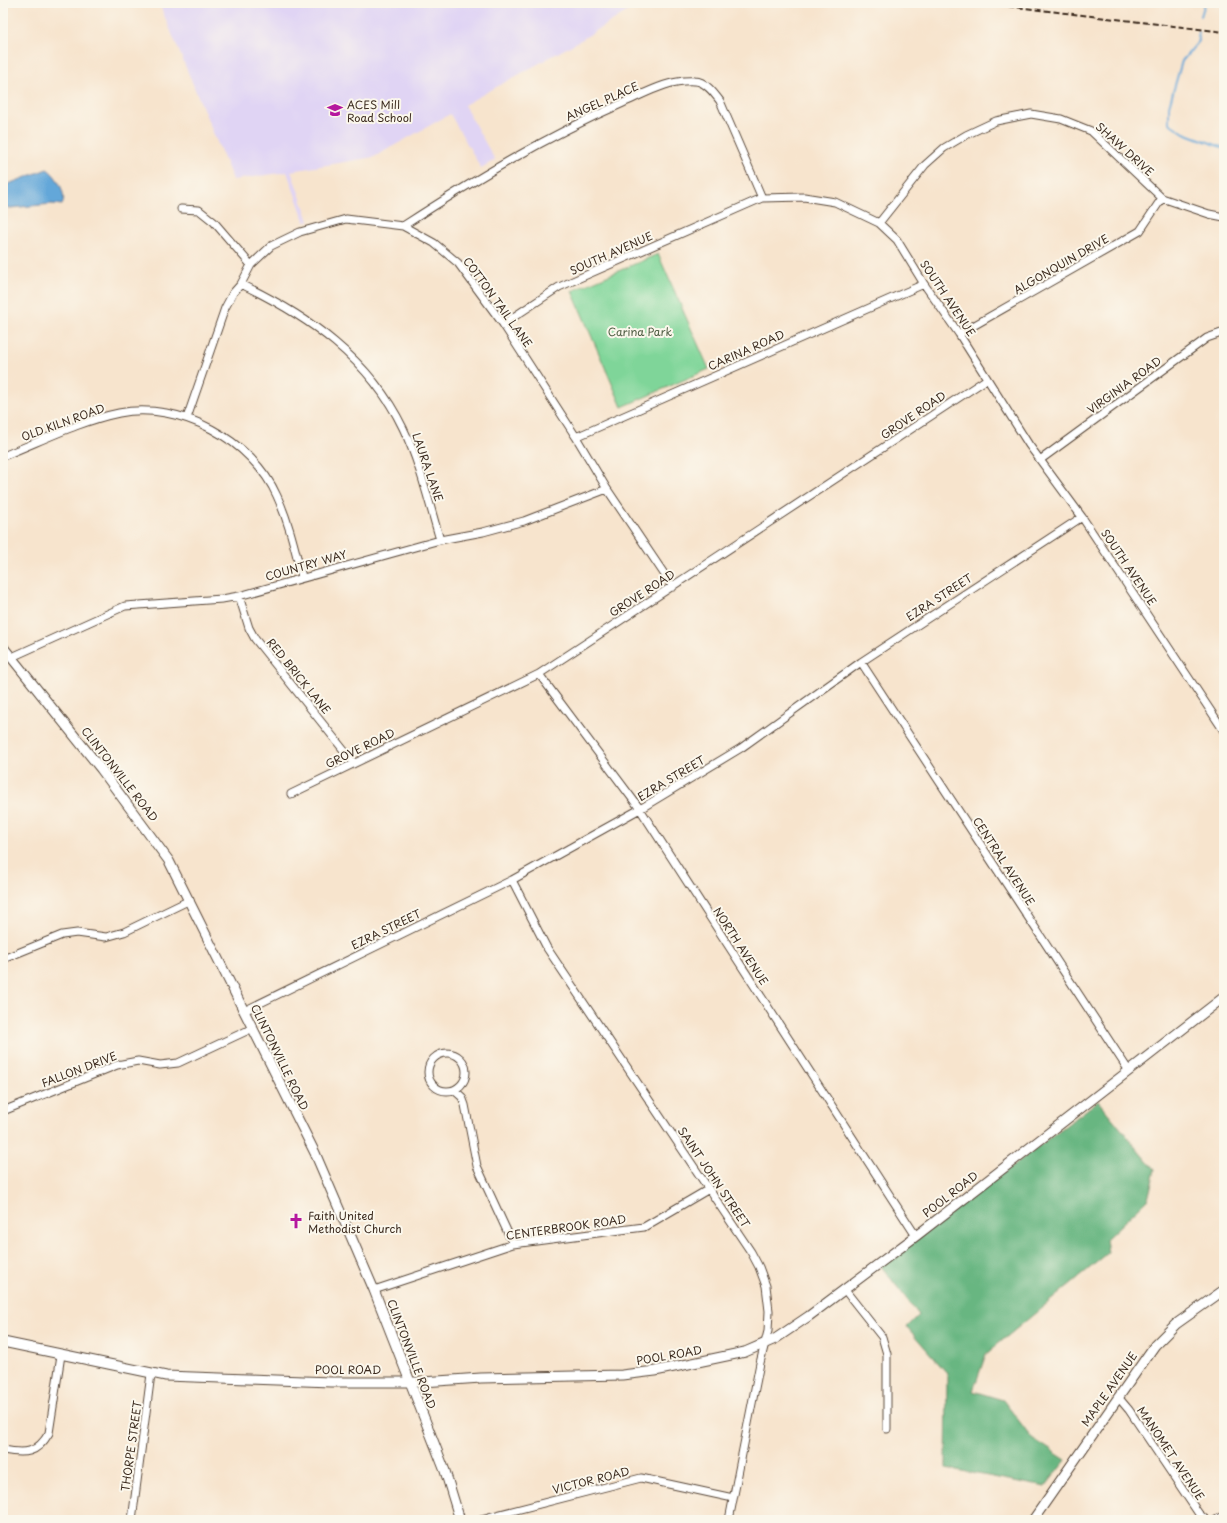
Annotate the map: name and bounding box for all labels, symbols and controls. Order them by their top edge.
street label: ANGEL PLACE [563,77,641,125]
place label: ACES Mill Road School [347,96,412,126]
school or university icon: ACES Mill Road School [326,101,344,119]
street label: SHAW DRIVE [1092,118,1158,180]
street label: SOUTH AVENUE [567,227,655,279]
street label: ALGONQUIN DRIVE [1010,230,1112,298]
street label: COTTON TAIL LANE [459,253,537,351]
street label: SOUTH AVENUE [916,256,980,340]
park label: Carina Park [608,323,672,340]
street label: CARINA ROAD [705,325,787,375]
street label: VIRGINIA ROAD [1083,352,1165,418]
street label: GROVE ROAD [877,387,949,443]
street label: OLD KILN ROAD [19,399,107,445]
street label: LAURA LANE [408,430,448,504]
street label: SOUTH AVENUE [1097,525,1161,609]
street label: COUNTRY WAY [263,545,349,585]
street label: GROVE ROAD [606,565,678,621]
street label: EZRA STREET [903,569,976,625]
street label: RED BRICK LANE [263,634,335,718]
street label: CLINTONVILLE ROAD [77,723,163,825]
street label: GROVE ROAD [322,724,398,772]
street label: EZRA STREET [634,751,708,805]
street label: CENTRAL AVENUE [969,813,1039,909]
street label: NORTH AVENUE [709,904,773,988]
street label: EZRA STREET [348,905,424,953]
street label: CLINTONVILLE ROAD [247,1001,313,1113]
street label: FALLON DRIVE [39,1047,119,1091]
street label: SAINT JOHN STREET [674,1123,754,1231]
street label: POOL ROAD [919,1167,981,1221]
place label: Faith United Methodist Church [308,1207,402,1237]
street label: CENTERBROOK ROAD [505,1210,627,1244]
church icon: Faith United Methodist Church [287,1212,305,1230]
street label: CLINTONVILLE ROAD [383,1297,441,1411]
street label: POOL ROAD [635,1341,703,1369]
street label: MAPLE AVENUE [1077,1348,1141,1430]
street label: POOL ROAD [315,1361,381,1378]
street label: THORPE STREET [116,1399,146,1493]
street label: MANOMET AVENUE [1133,1403,1209,1503]
street label: VICTOR ROAD [551,1462,631,1498]

